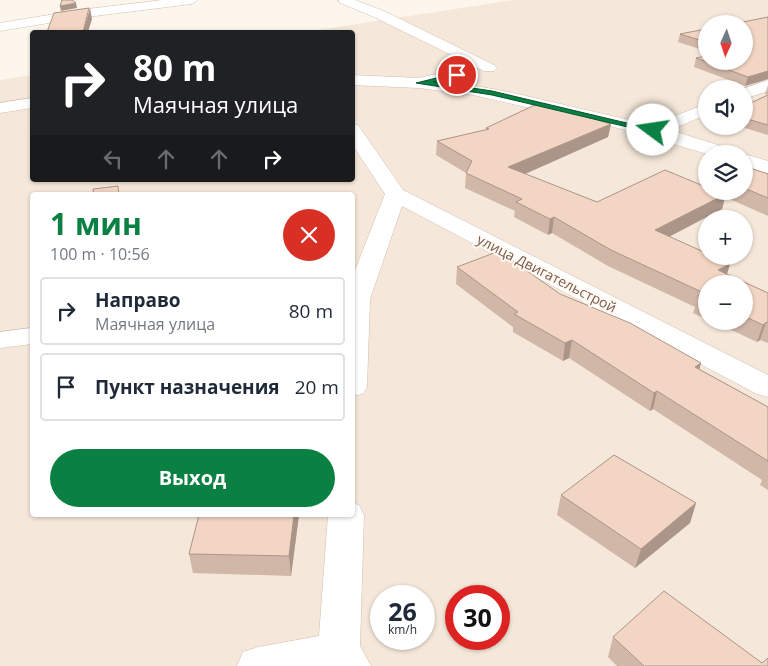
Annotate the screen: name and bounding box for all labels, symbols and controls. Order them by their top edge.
north arrow [698,15,752,70]
map controls [698,15,753,330]
text: 80 m [133,44,216,91]
icon: right [50,50,115,115]
pin [436,54,478,96]
icon: arrive [443,61,471,89]
button: sound [698,80,753,135]
text: Маячная улица [133,89,298,119]
position arrow [626,103,678,155]
icon: left [99,145,127,173]
icon: ahead [152,145,180,173]
icon: ahead [205,145,233,173]
icon: right [258,145,286,173]
button: layers [698,145,753,200]
text: 1 мин [50,203,142,244]
button: close [283,209,335,261]
button: + [698,210,753,265]
street label: улица Двигательстрой [474,230,620,316]
text: 100 m · 10:56 [50,243,150,265]
button: − [698,275,753,330]
text: Направо [95,287,181,313]
icon: right [52,297,80,325]
text: 80 m [289,298,333,324]
text: Маячная улица [95,313,215,335]
icon: arrive [52,373,80,401]
text: Пункт назначения [95,374,280,400]
text: 20 m [295,374,339,400]
button: Выход [50,449,335,507]
speed limit sign: 30 [445,585,510,650]
text: 26 [388,594,417,628]
text: km/h [388,621,417,638]

